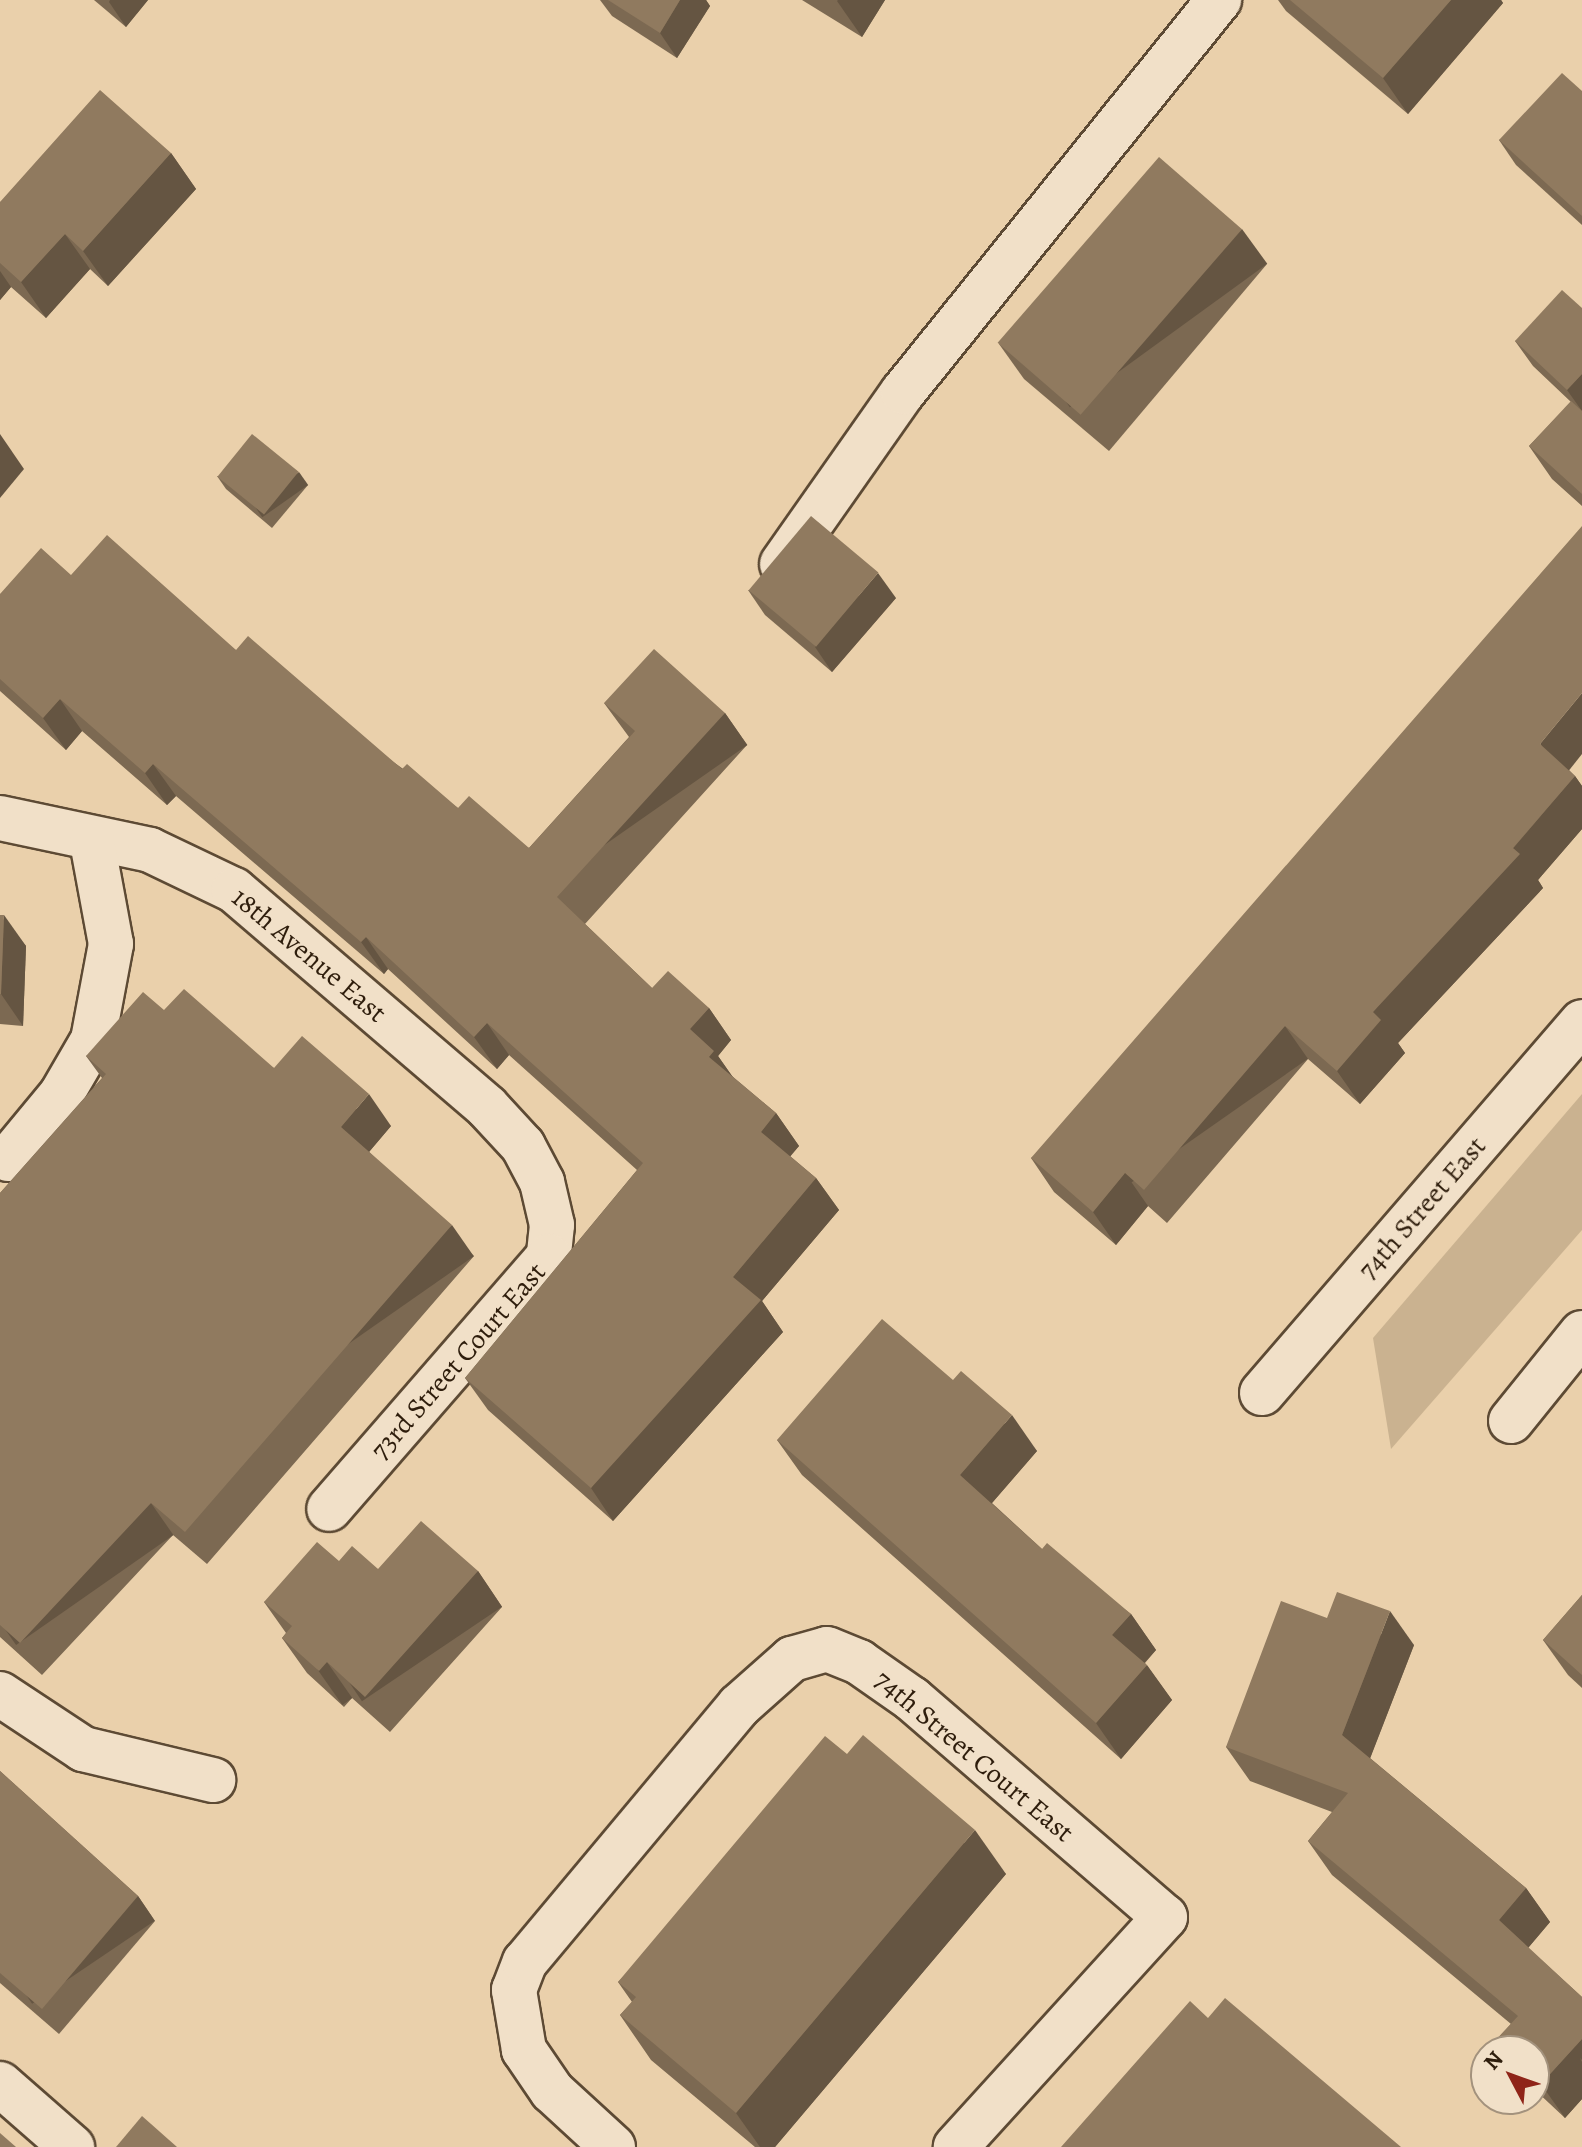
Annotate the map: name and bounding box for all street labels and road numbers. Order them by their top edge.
street label: 18th Avenue East [225,881,393,1029]
street label: 74th Street East [1351,1130,1493,1286]
street label: 73rd Street Court East [363,1256,553,1466]
street label: 74th Street Court East [868,1663,1080,1849]

